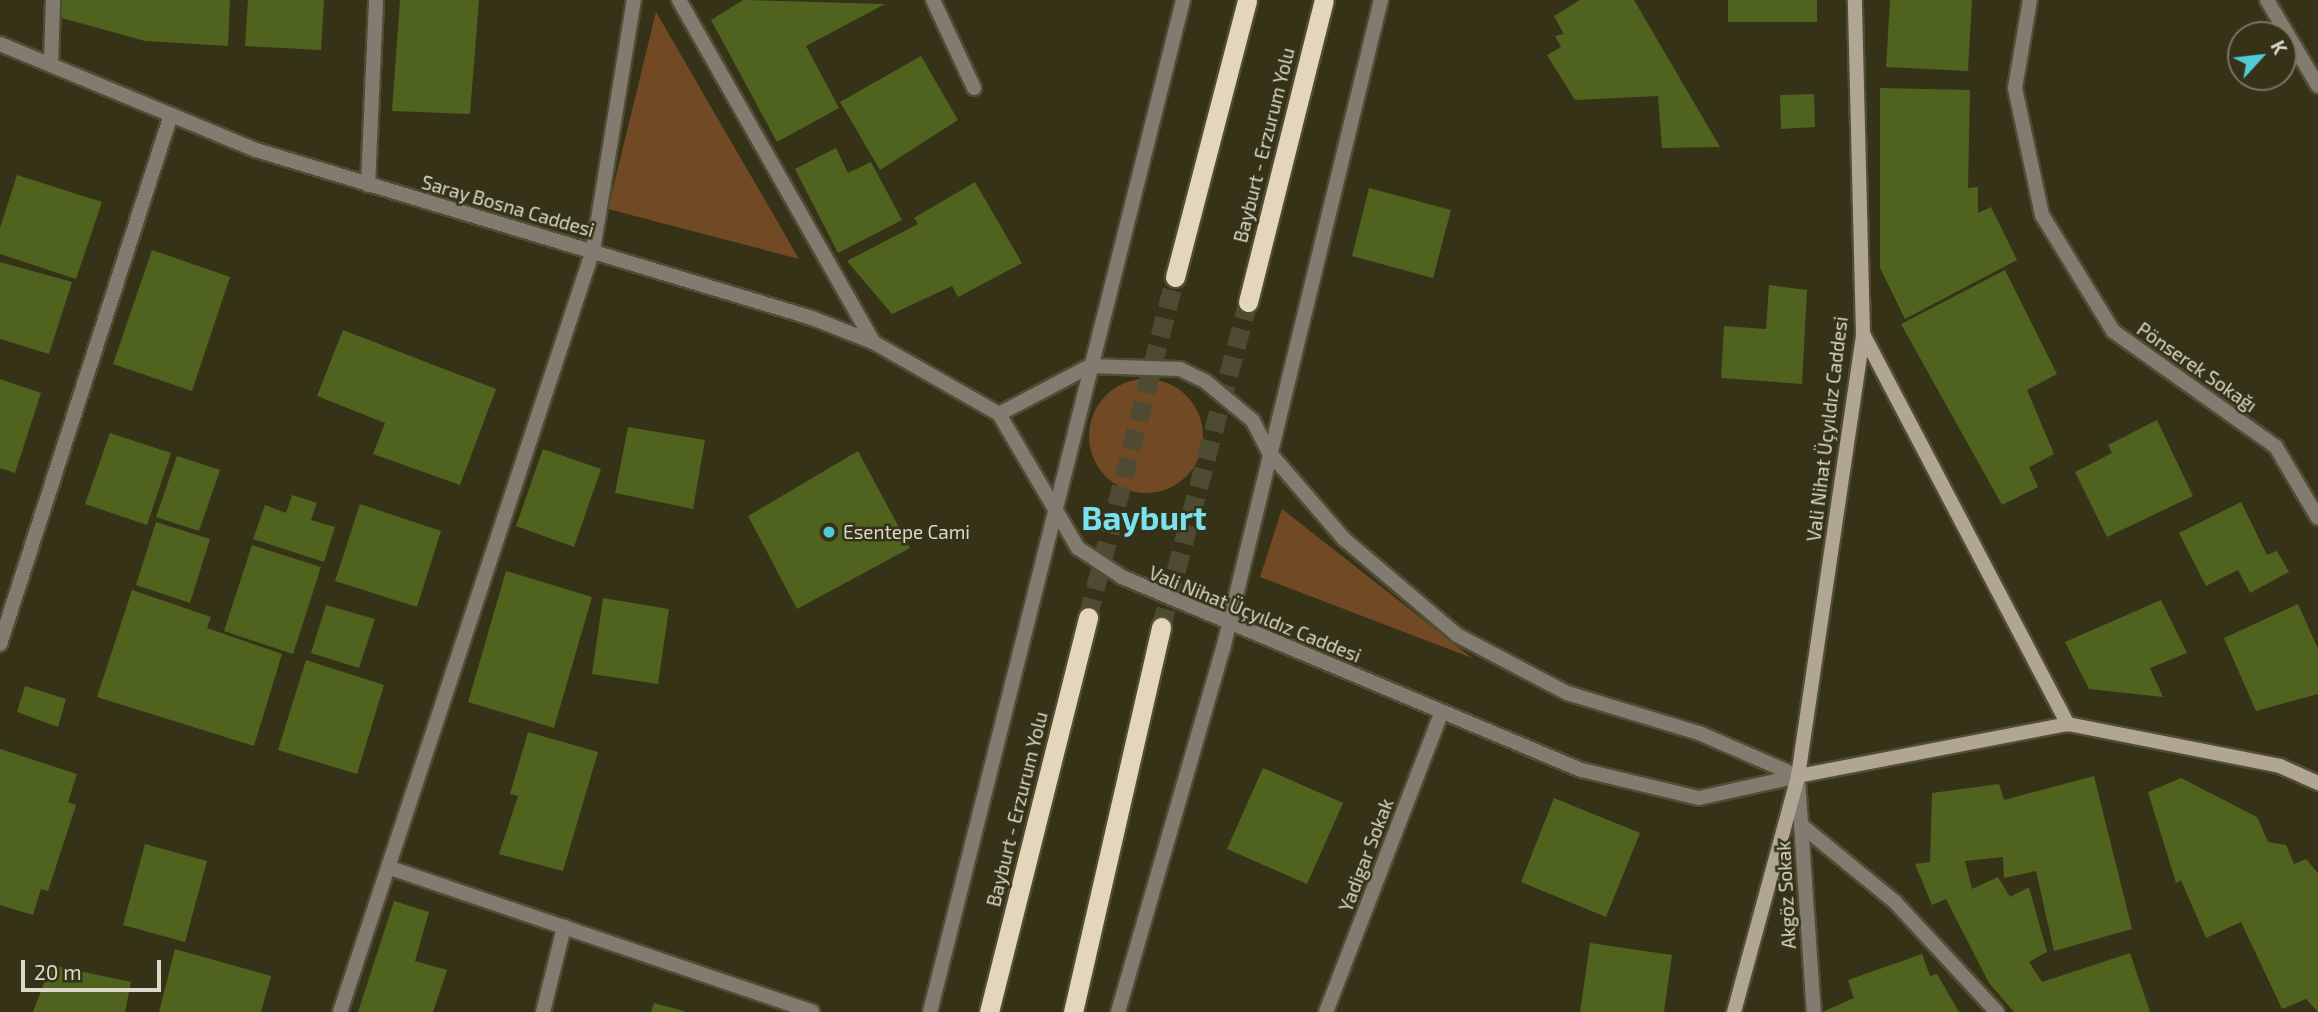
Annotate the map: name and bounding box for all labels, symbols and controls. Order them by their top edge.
north arrow [2227,21,2297,91]
text: K [2266,37,2292,58]
street label: Bayburt - Erzurum Yolu [1229,45,1299,245]
street label: Saray Bosna Caddesi [419,170,597,242]
street label: Vali Nihat Üçyıldız Caddesi [1802,315,1852,543]
street label: Pönserek Sokağı [2133,317,2261,417]
district label: Bayburt [1081,498,1207,538]
place label: Esentepe Cami [843,521,970,543]
marker: Esentepe Cami [821,524,837,540]
street label: Vali Nihat Üçyıldız Caddesi [1146,561,1364,667]
street label: Bayburt - Erzurum Yolu [982,709,1052,909]
street label: Yadigar Sokak [1334,795,1398,915]
street label: Akgöz Sokak [1772,841,1800,949]
scale bar [24,946,164,990]
text: 20 m [34,959,82,984]

